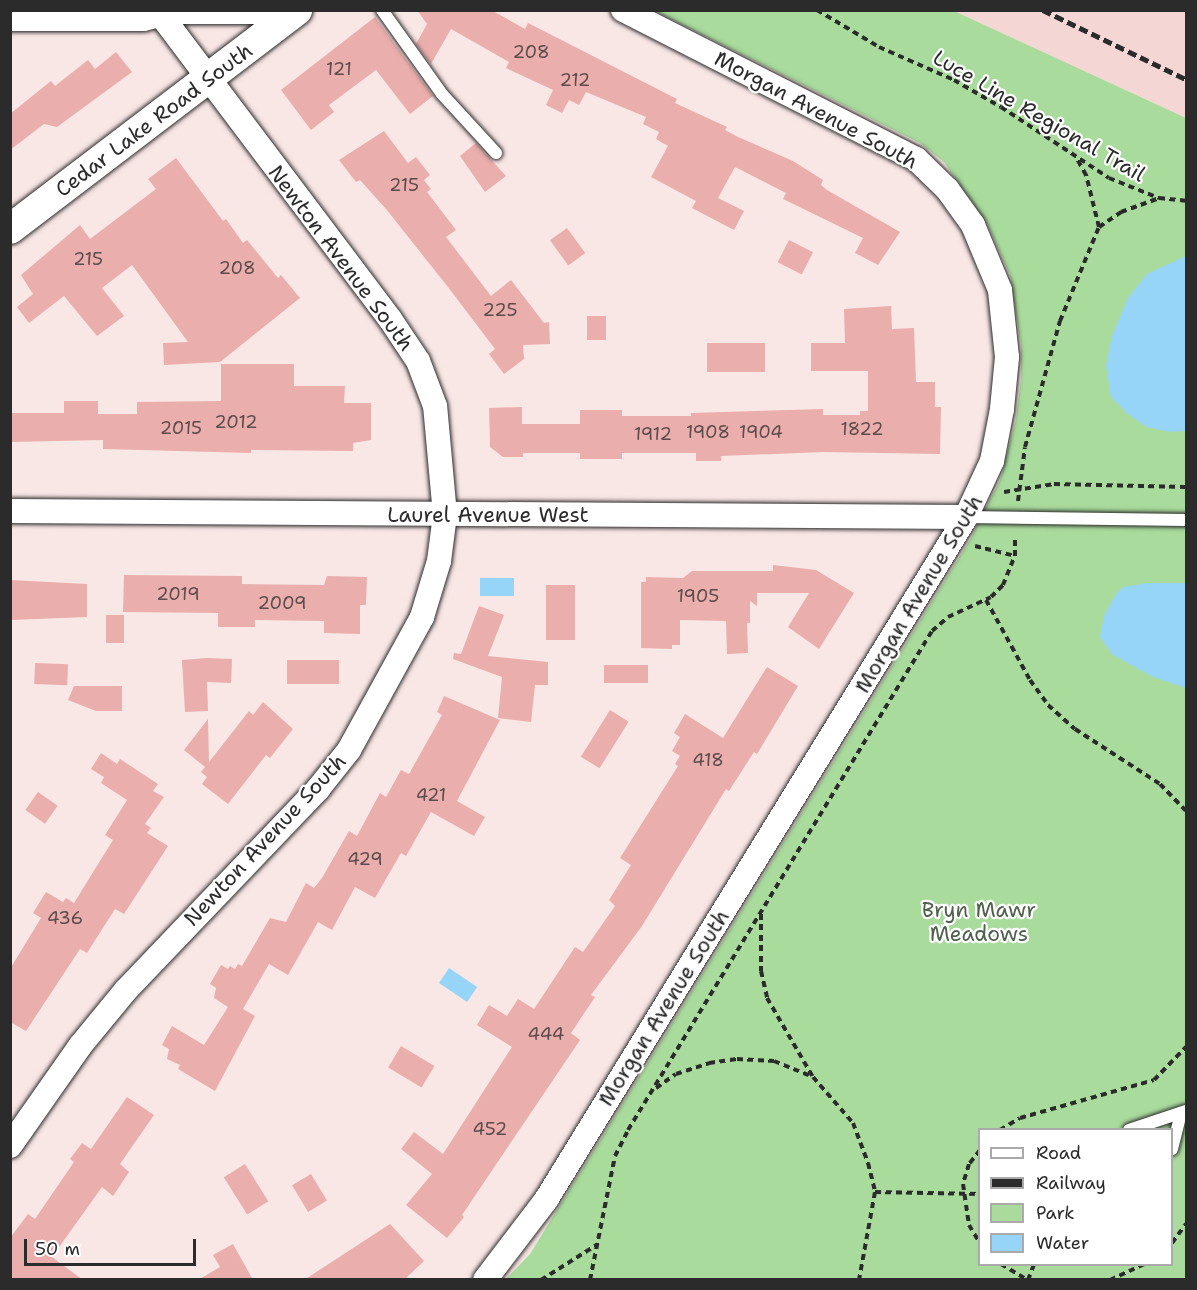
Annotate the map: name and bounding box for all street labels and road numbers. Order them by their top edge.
street label: Cedar Lake Road South [51,38,257,202]
street label: Luce Line Regional Trail [928,45,1150,187]
street label: Morgan Avenue South [710,46,922,174]
street label: Newton Avenue South [263,160,419,356]
street label: Morgan Avenue South [850,490,988,698]
street label: Laurel Avenue West [387,502,589,528]
street label: Newton Avenue South [179,749,351,931]
street label: Morgan Avenue South [593,905,735,1111]

